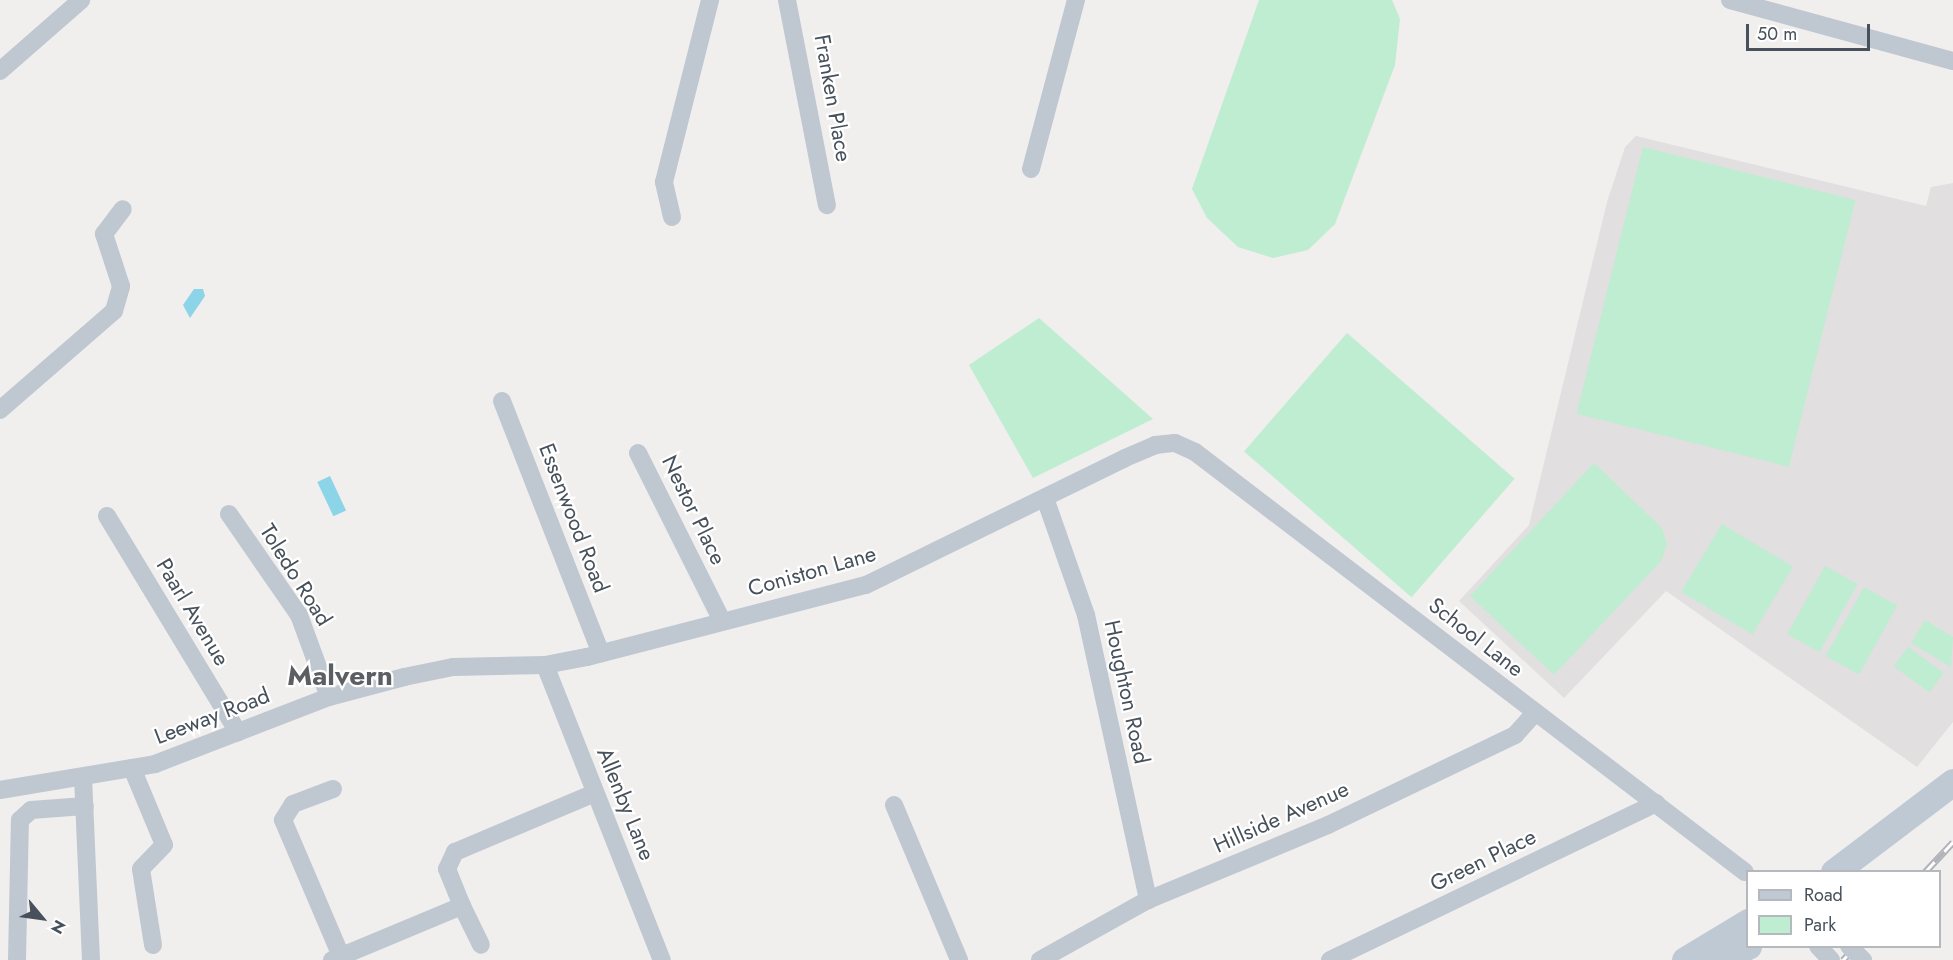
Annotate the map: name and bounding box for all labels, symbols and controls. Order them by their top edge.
scale bar [1749,12,1874,50]
text: 50 m [1757,21,1797,47]
street label: Franken Place [809,32,857,164]
street label: Essenwood Road [533,440,615,596]
street label: Nestor Place [656,451,732,569]
street label: Toledo Road [254,519,338,631]
street label: Coniston Lane [745,540,879,602]
street label: Paarl Avenue [151,554,235,670]
street label: School Lane [1423,592,1529,682]
street label: Houghton Road [1099,618,1155,766]
district label: Malvern [287,659,393,693]
street label: Leeway Road [151,682,273,750]
street label: Allenby Lane [591,744,661,864]
street label: Hillside Avenue [1209,775,1353,859]
street label: Green Place [1426,823,1540,897]
legend [1746,870,1941,948]
text: Road [1804,882,1843,908]
north arrow [12,888,72,948]
text: Park [1804,912,1836,938]
text: N [45,916,71,938]

